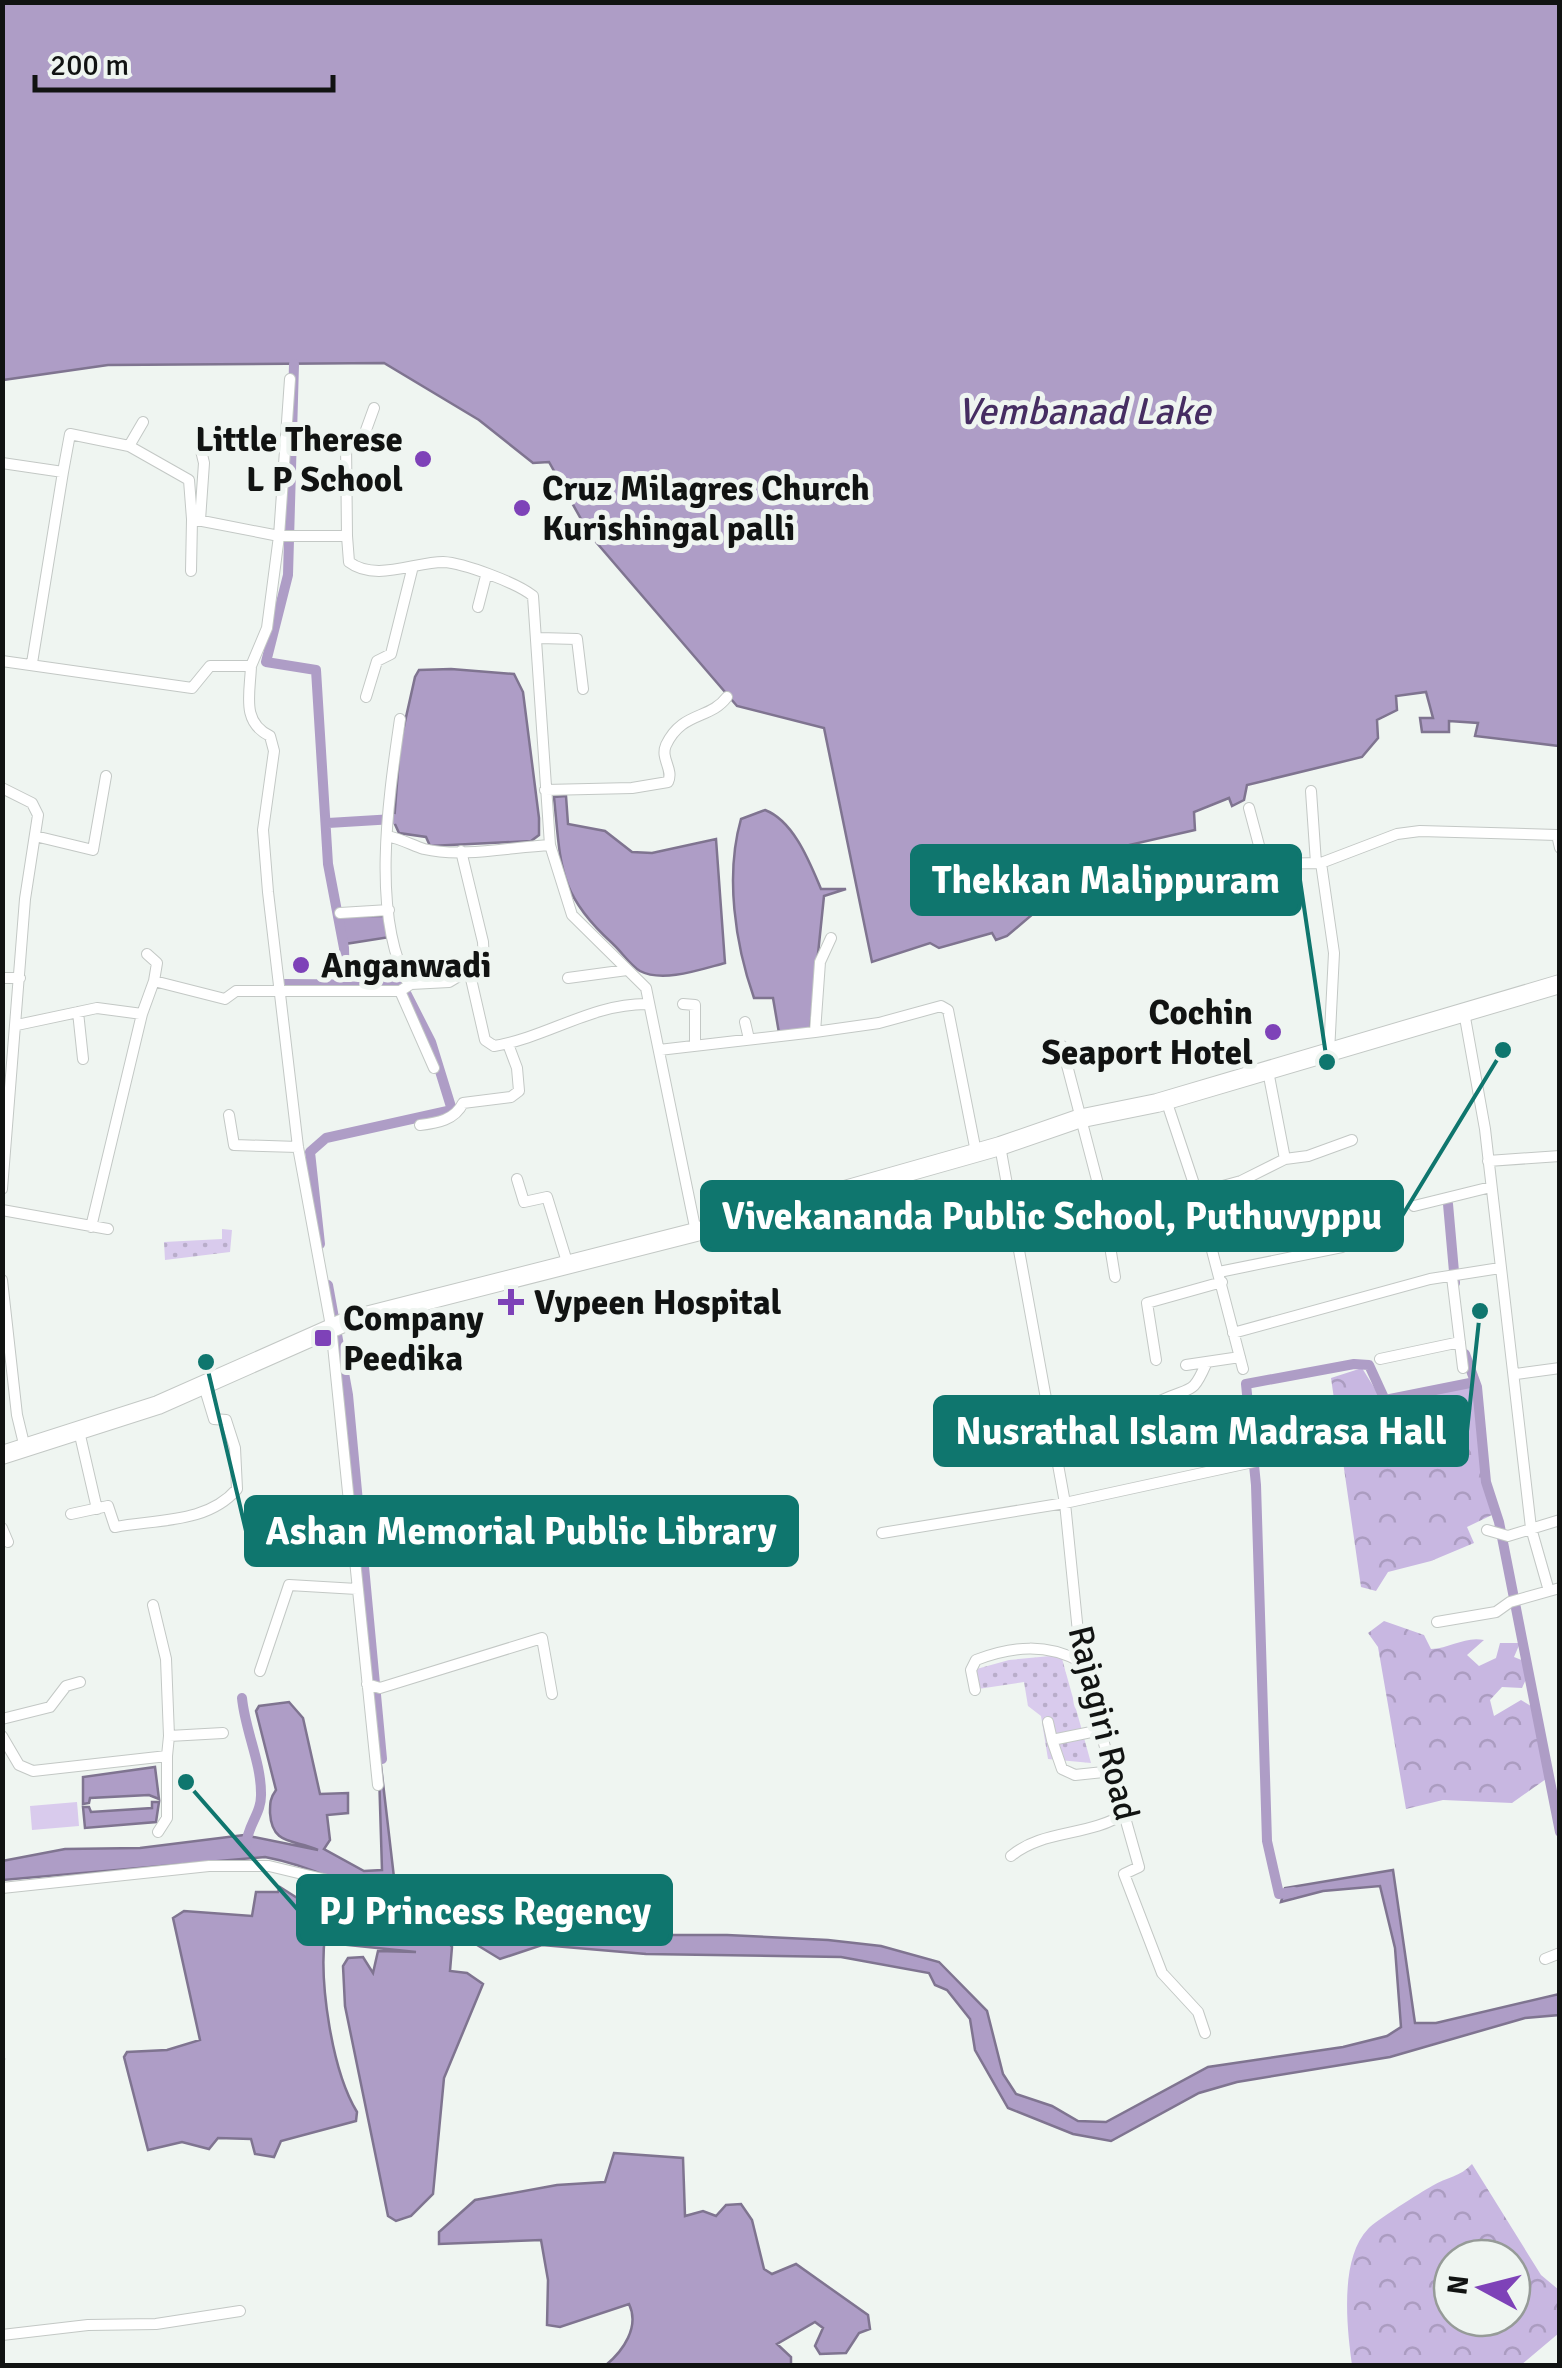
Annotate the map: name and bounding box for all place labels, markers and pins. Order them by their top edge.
place label: Little Therese L P School [195,418,403,501]
marker: Little Therese L P School [412,448,434,470]
place label: Cruz Milagres Church Kurishingal palli [542,467,870,550]
marker: Cruz Milagres Church Kurishingal palli [511,497,533,519]
callout: Thekkan Malippuram [912,846,1300,914]
place label: Anganwadi [321,944,491,987]
marker: Anganwadi [290,954,312,976]
place label: Cochin Seaport Hotel [1042,991,1253,1074]
marker: Cochin Seaport Hotel [1262,1021,1284,1043]
callout: Vivekananda Public School, Puthuvyppu [702,1182,1402,1250]
place label: Vypeen Hospital [534,1281,782,1324]
marker: Vypeen Hospital [498,1289,524,1315]
place label: Company Peedika [343,1297,484,1380]
marker: Company Peedika [312,1327,334,1349]
callout: Nusrathal Islam Madrasa Hall [935,1397,1467,1465]
callout: Ashan Memorial Public Library [246,1497,797,1565]
callout: PJ Princess Regency [298,1876,671,1944]

